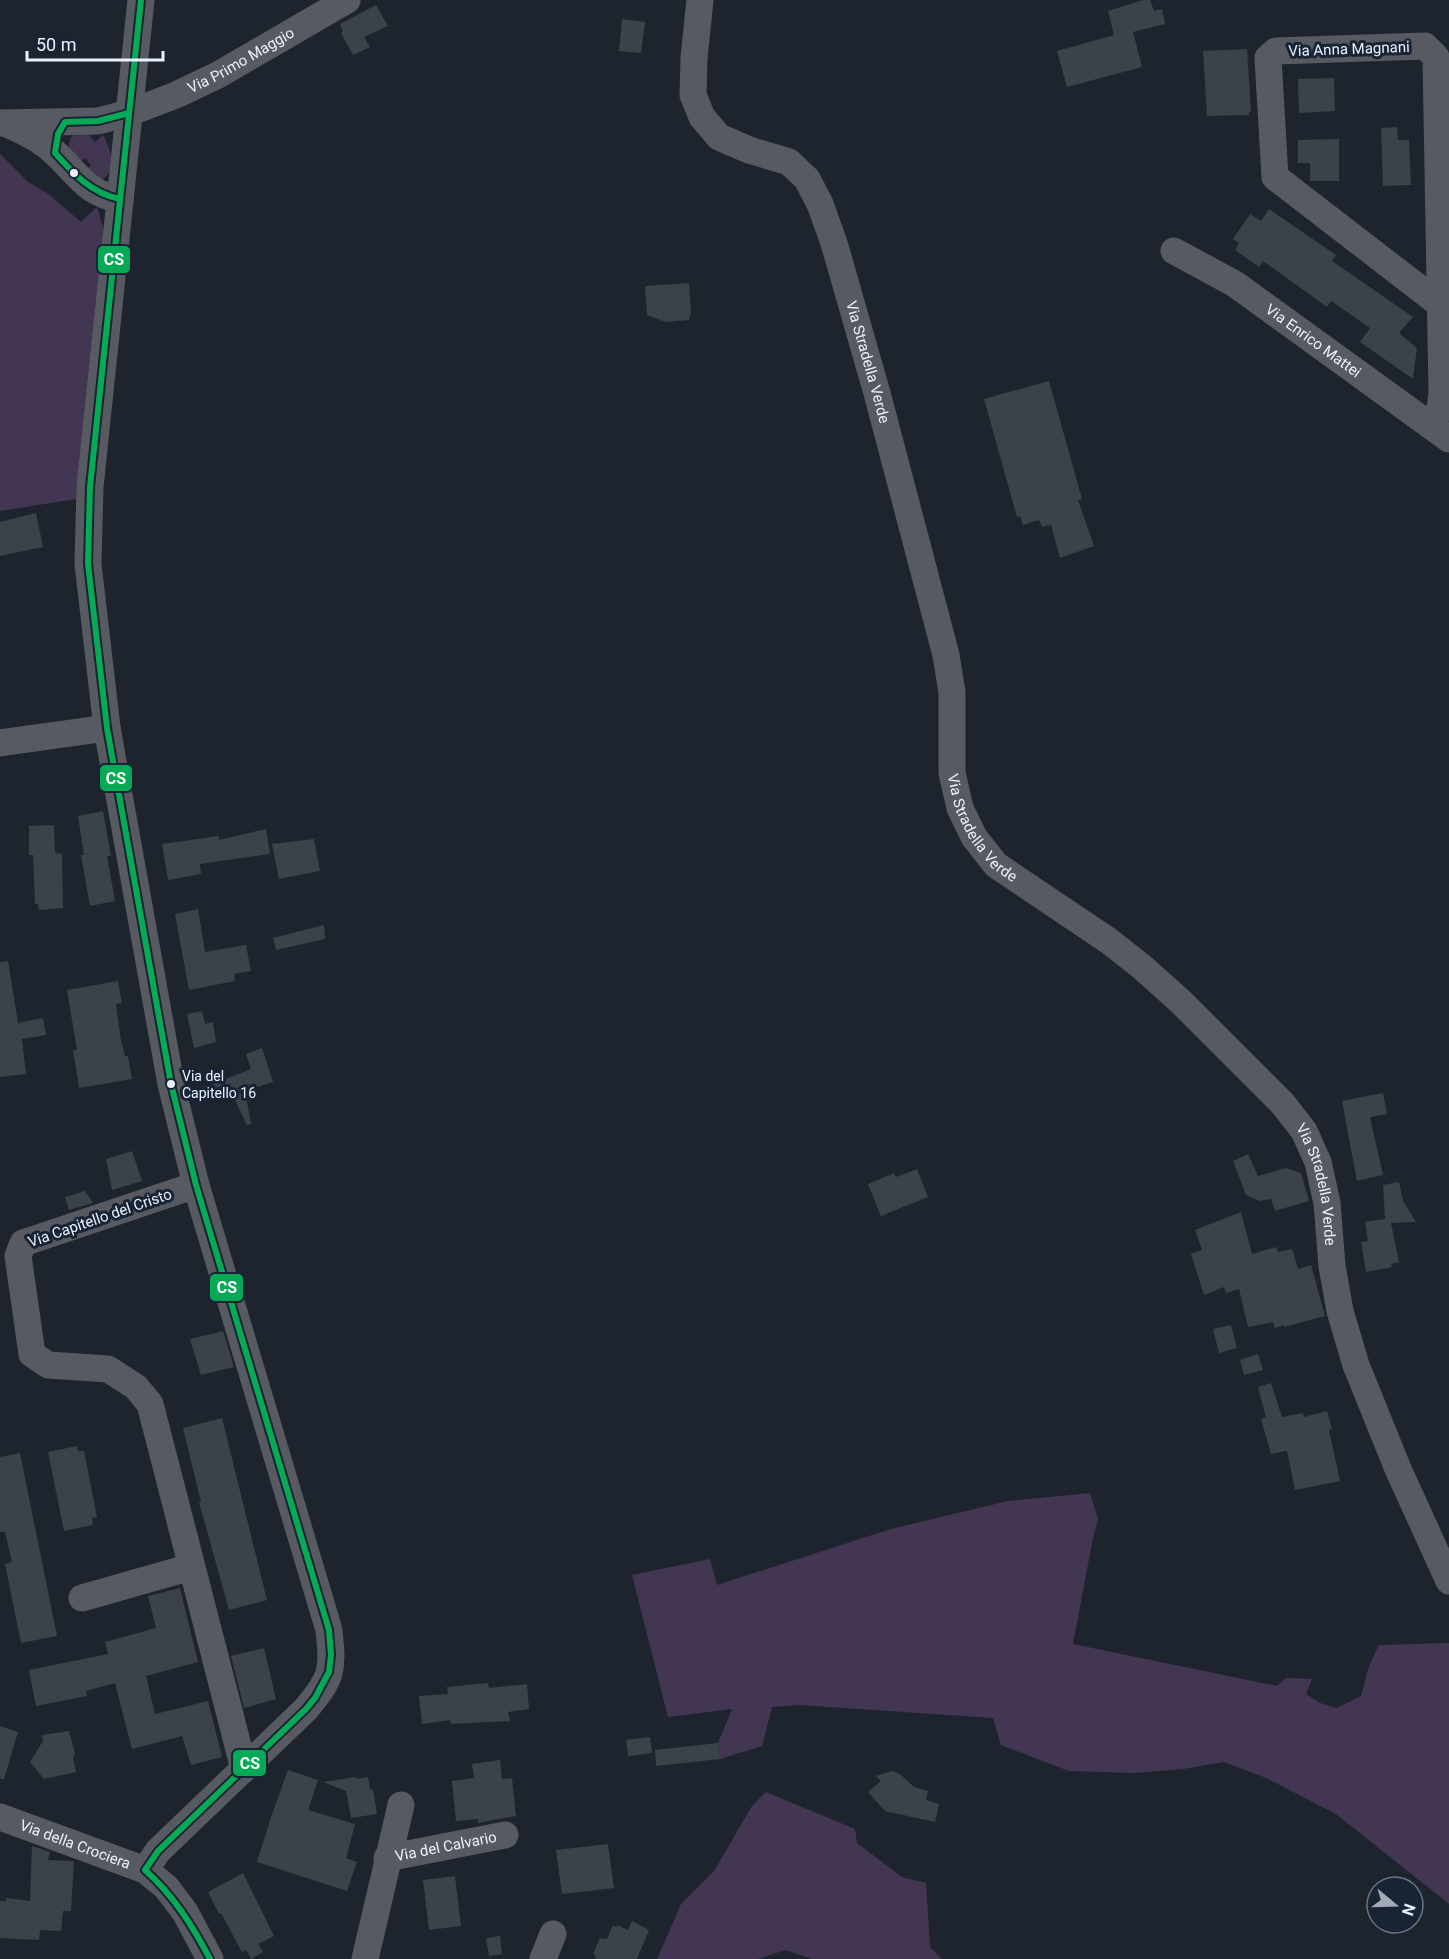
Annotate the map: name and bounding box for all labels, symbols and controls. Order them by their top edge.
scale bar [27,24,164,62]
street label: Via Primo Maggio [185,24,297,97]
text: 50 m [36,34,76,55]
street label: Via Anna Magnani [1288,38,1410,60]
unlabelled marker [68,167,80,179]
line badge: CS [97,245,131,274]
text: CS [104,250,124,269]
street label: Via Stradella Verde [842,299,894,425]
street label: Via Enrico Mattei [1262,300,1365,381]
line badge: CS [99,764,133,792]
text: CS [106,769,126,788]
street label: Via Stradella Verde [944,772,1021,886]
place label: Via del Capitello 16 [182,1068,256,1101]
marker: Via del Capitello 16 [165,1078,177,1090]
street label: Via Stradella Verde [1292,1120,1339,1246]
street label: Via Capitello del Cristo [26,1185,174,1251]
line badge: CS [209,1273,244,1302]
text: CS [217,1278,237,1297]
line badge: CS [232,1749,267,1777]
text: CS [240,1754,260,1773]
street label: Via della Crociera [17,1816,133,1873]
street label: Via del Calvario [394,1828,498,1865]
north arrow [1365,1875,1425,1935]
text: N [1398,1901,1420,1918]

